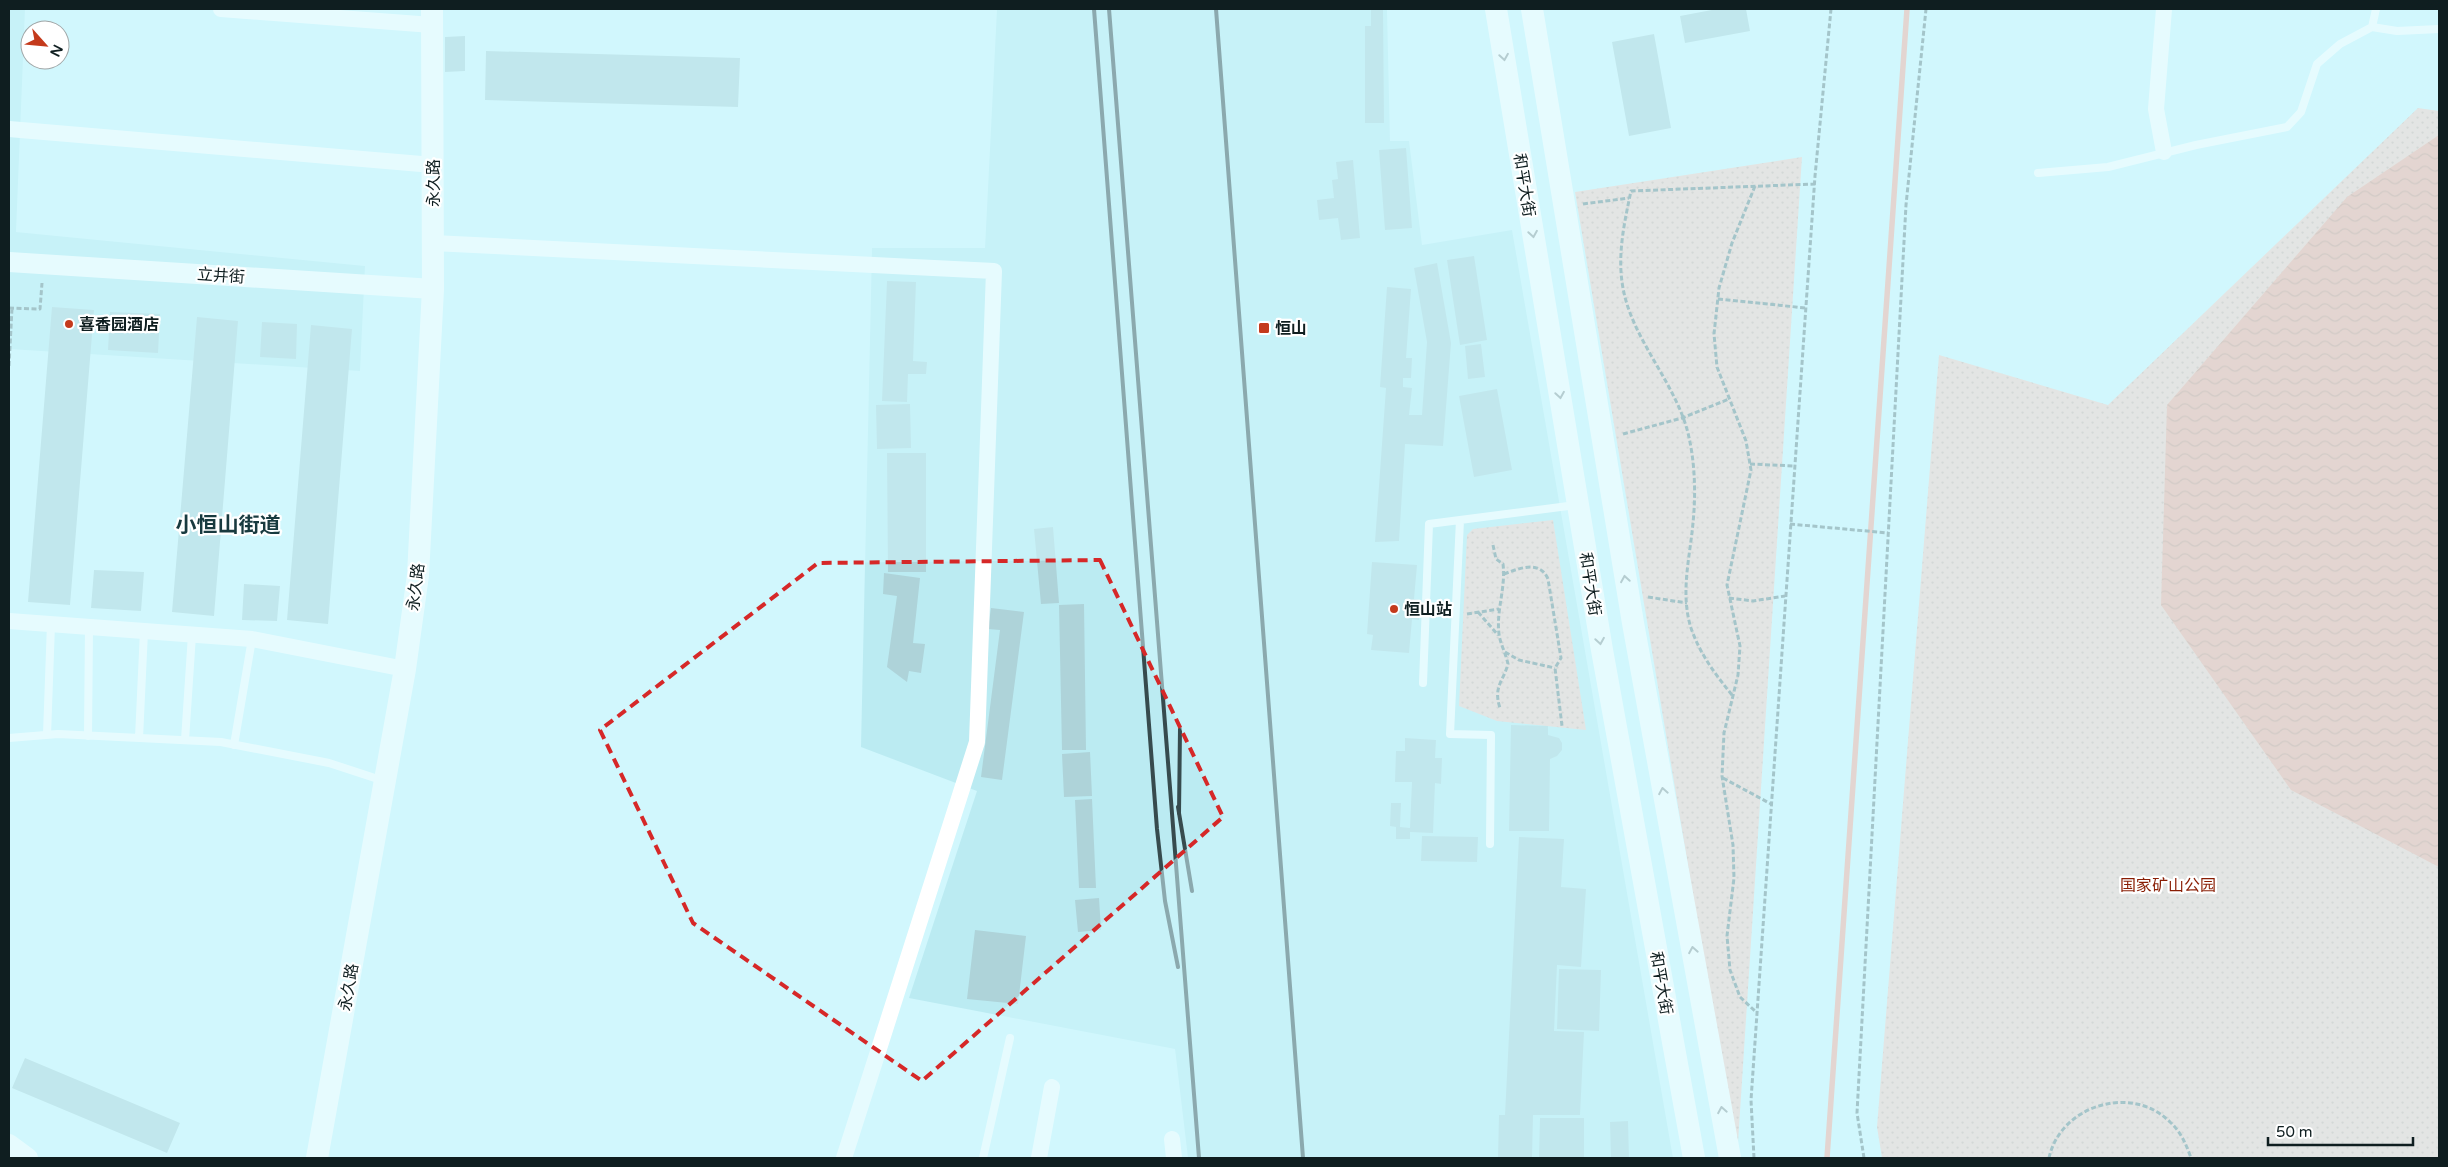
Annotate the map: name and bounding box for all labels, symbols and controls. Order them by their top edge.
north arrow [20,20,70,70]
text: N [46,42,66,60]
one-way arrow [1499,52,1509,61]
street label: 和平大街 [1509,152,1539,218]
street label: 永久路 [424,159,444,207]
one-way arrow [1528,230,1538,239]
street label: 立井街 [196,264,246,288]
place label: 喜香园酒店 [79,315,159,335]
marker: 喜香园酒店 [63,318,75,330]
place label: 恒山 [1275,319,1307,339]
marker: 恒山 [1257,321,1271,335]
one-way arrow [1554,390,1564,399]
district label: 小恒山街道 [176,513,281,538]
street label: 和平大街 [1575,551,1605,617]
street label: 永久路 [403,562,429,612]
one-way arrow [1621,575,1631,583]
place label: 恒山站 [1404,600,1452,620]
marker: 恒山站 [1388,603,1400,615]
one-way arrow [1595,637,1605,646]
one-way arrow [1659,786,1669,795]
park label: 国家矿山公园 [2120,876,2216,896]
one-way arrow [1688,946,1698,955]
street label: 和平大街 [1646,950,1676,1016]
street label: 永久路 [335,962,363,1013]
one-way arrow [1717,1106,1727,1115]
scale bar [2268,1114,2413,1146]
text: 50 m [2276,1123,2313,1141]

